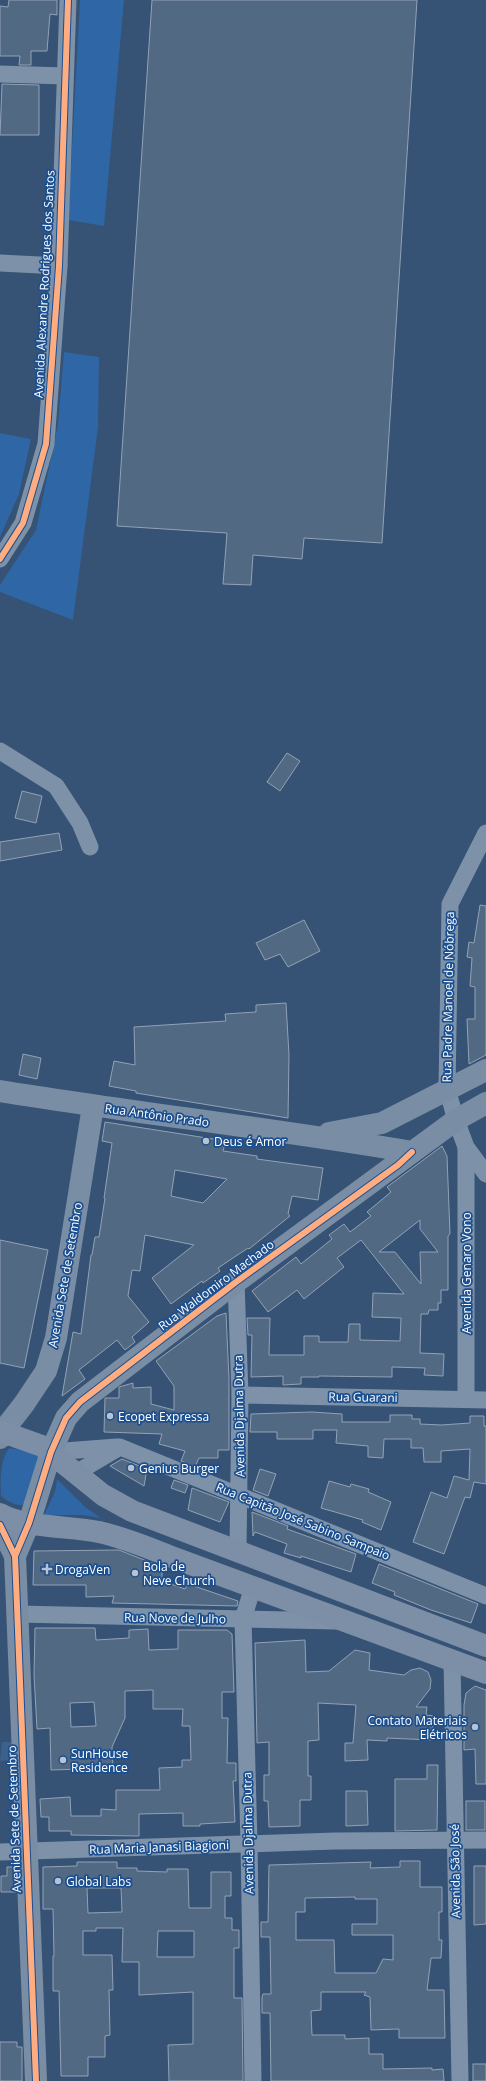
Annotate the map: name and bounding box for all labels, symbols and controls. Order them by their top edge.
street label: Avenida Alexandre Rodrigues dos Santos [30,169,58,398]
street label: Rua Padre Manoel de Nóbrega [438,911,458,1083]
street label: Rua Antônio Prado [104,1099,210,1131]
place label: Deus é Amor [214,1133,286,1150]
marker: Deus é Amor [201,1136,211,1146]
street label: Avenida Sete de Setembro [44,1201,86,1349]
street label: Avenida Genaro Vono [458,1212,475,1334]
street label: Rua Waldomiro Machado [155,1236,277,1334]
street label: Avenida Djalma Dutra [229,1355,249,1477]
street label: Rua Guarani [328,1388,398,1406]
place label: Ecopet Expressa [118,1408,209,1425]
marker: Ecopet Expressa [105,1411,115,1421]
place label: Genius Burger [139,1460,219,1477]
marker: Genius Burger [126,1463,136,1473]
street label: Rua Capitão José Sabino Sampaio [213,1478,393,1564]
place label: Bola de Neve Church [143,1558,215,1589]
place label: DrogaVen [55,1561,110,1578]
marker: DrogaVen [42,1564,52,1574]
marker: Bola de Neve Church [130,1568,140,1578]
street label: Rua Nove de Julho [124,1609,226,1627]
place label: Contato Materiais Elétricos [367,1712,467,1743]
marker: Contato Materiais Elétricos [470,1722,480,1732]
street label: Avenida Sete de Setembro [3,1745,25,1893]
place label: SunHouse Residence [71,1745,128,1776]
marker: SunHouse Residence [58,1755,68,1765]
street label: Avenida Djalma Dutra [238,1772,258,1894]
street label: Avenida São José [446,1823,464,1918]
street label: Rua Maria Janasi Biagioni [89,1836,229,1858]
place label: Global Labs [66,1873,131,1890]
marker: Global Labs [53,1876,63,1886]

